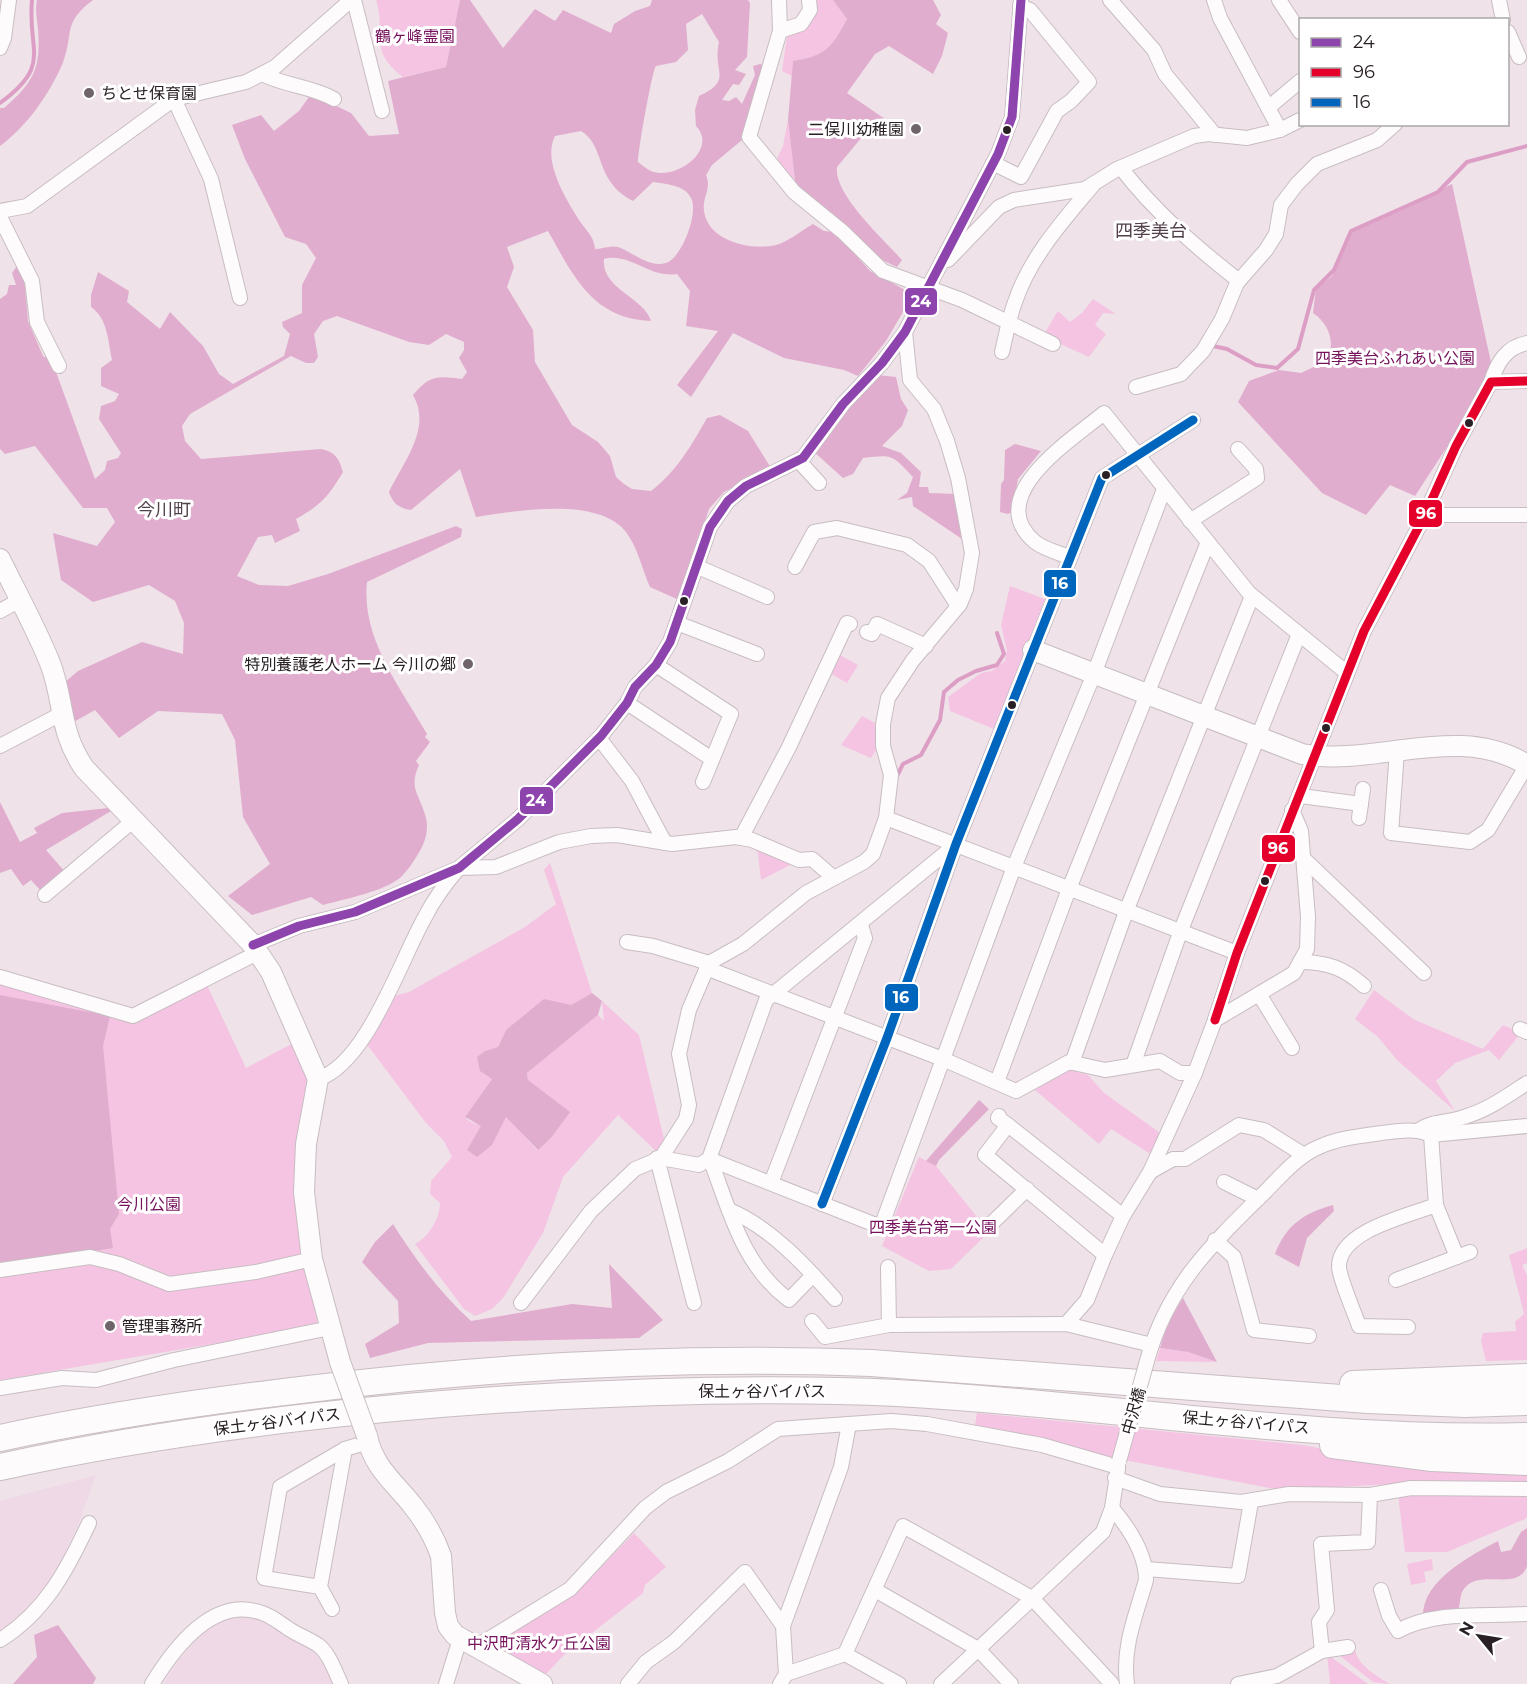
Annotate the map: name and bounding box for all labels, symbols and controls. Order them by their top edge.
legend [1299,18,1509,126]
park label: 鶴ヶ峰霊園 [375,27,455,46]
text: 24 [1353,31,1375,53]
text: 96 [1353,61,1375,83]
place label: ちとせ保育園 [101,84,197,103]
marker: ちとせ保育園 [82,86,96,100]
text: 16 [1353,91,1370,113]
place label: 二俣川幼稚園 [808,120,904,139]
marker: 二俣川幼稚園 [909,122,923,136]
unlabelled marker [1001,124,1013,136]
district label: 四季美台 [1115,220,1187,242]
line badge: 24 [904,287,938,316]
text: 24 [911,292,931,311]
park label: 四季美台ふれあい公園 [1315,349,1475,368]
unlabelled marker [1463,417,1475,429]
unlabelled marker [1100,469,1112,481]
district label: 今川町 [137,499,191,521]
line badge: 96 [1408,499,1443,528]
text: 96 [1416,504,1436,523]
line badge: 16 [1043,569,1077,598]
text: 16 [1052,574,1068,593]
unlabelled marker [678,595,690,607]
place label: 特別養護老人ホーム 今川の郷 [244,655,456,674]
marker: 特別養護老人ホーム 今川の郷 [461,657,475,671]
unlabelled marker [1006,699,1018,711]
unlabelled marker [1320,722,1332,734]
line badge: 24 [519,786,554,815]
text: 24 [526,791,546,810]
line badge: 96 [1261,834,1296,863]
text: 96 [1268,839,1288,858]
unlabelled marker [1259,875,1271,887]
line badge: 16 [884,983,919,1012]
text: 16 [893,988,909,1007]
park label: 今川公園 [117,1195,181,1214]
park label: 四季美台第一公園 [869,1218,997,1237]
place label: 管理事務所 [122,1317,202,1336]
marker: 管理事務所 [103,1319,117,1333]
street label: 保土ヶ谷バイパス [698,1382,826,1401]
street label: 中沢橋 [1118,1385,1149,1437]
street label: 保土ヶ谷バイパス [213,1404,342,1439]
street label: 保土ヶ谷バイパス [1182,1407,1310,1438]
north arrow [1449,1606,1509,1666]
text: N [1455,1618,1478,1639]
park label: 中沢町清水ケ丘公園 [467,1634,611,1653]

